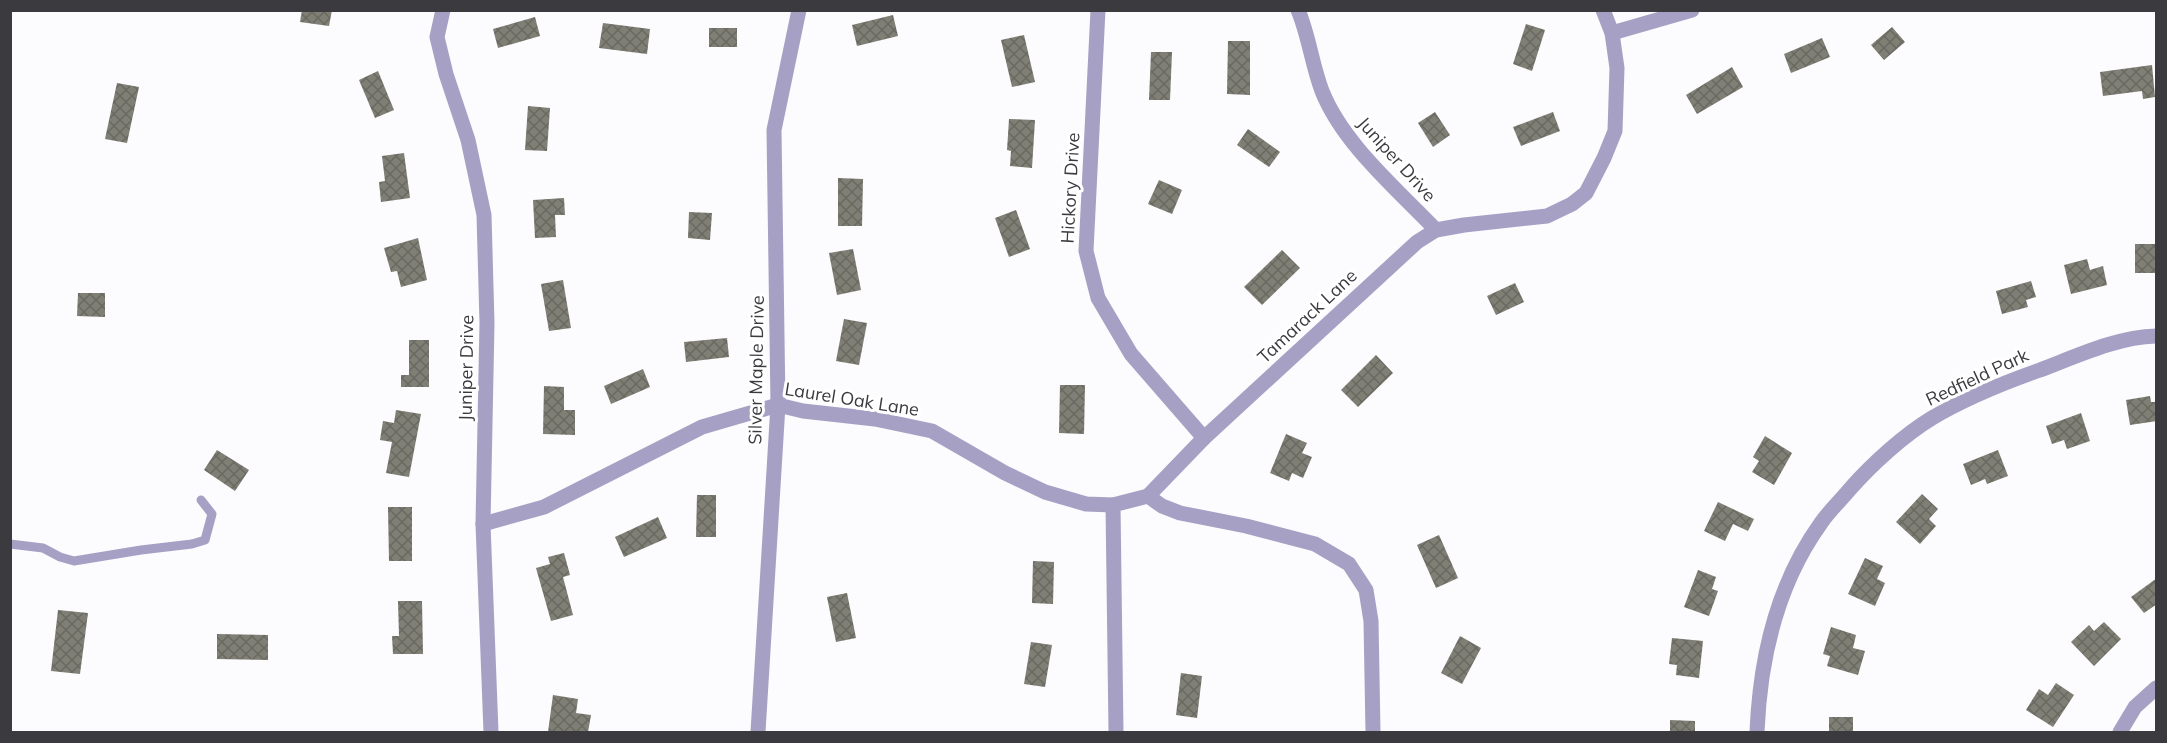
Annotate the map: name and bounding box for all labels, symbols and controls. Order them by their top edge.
street label: Juniper Drive [1353,112,1441,206]
street label: Hickory Drive [1056,132,1084,244]
street label: Tamarack Lane [1252,264,1362,368]
street label: Silver Maple Drive [743,295,769,445]
street label: Juniper Drive [454,315,478,421]
street label: Redfield Park [1922,343,2033,411]
street label: Laurel Oak Lane [783,377,921,421]

